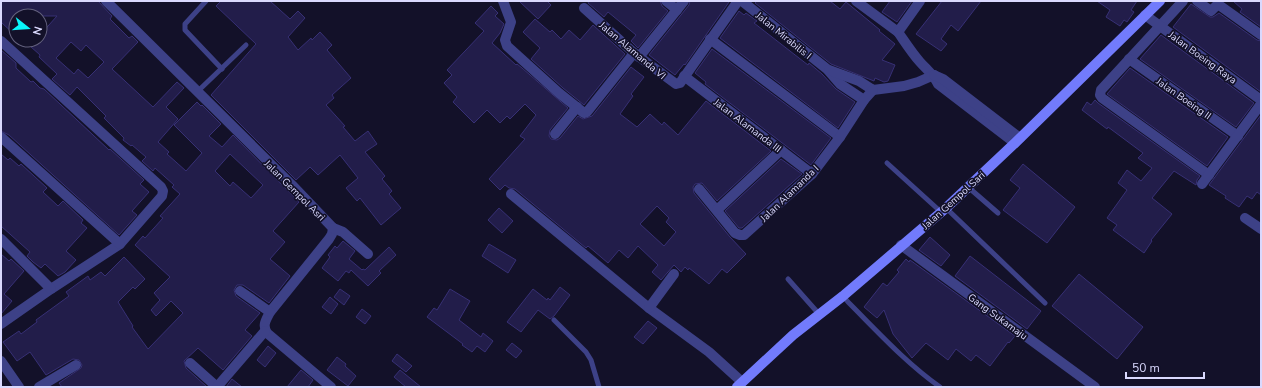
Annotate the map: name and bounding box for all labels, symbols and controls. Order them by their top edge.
north arrow [8,8,48,48]
street label: Jalan Mirabilis I [752,8,814,63]
street label: Jalan Alamanda VI [595,18,669,83]
text: N [29,25,45,37]
street label: Jalan Boeing Raya [1165,28,1239,87]
street label: Jalan Boeing II [1152,74,1214,123]
street label: Jalan Alamanda III [710,95,784,156]
street label: Jalan Gempol Asri [260,156,328,224]
street label: Jalan Alamanda I [757,162,822,226]
street label: Jalan Gempol Sari [918,169,988,234]
street label: Gang Sukamaju [965,290,1030,343]
scale bar [1126,354,1204,380]
text: 50 m [1132,360,1160,376]

